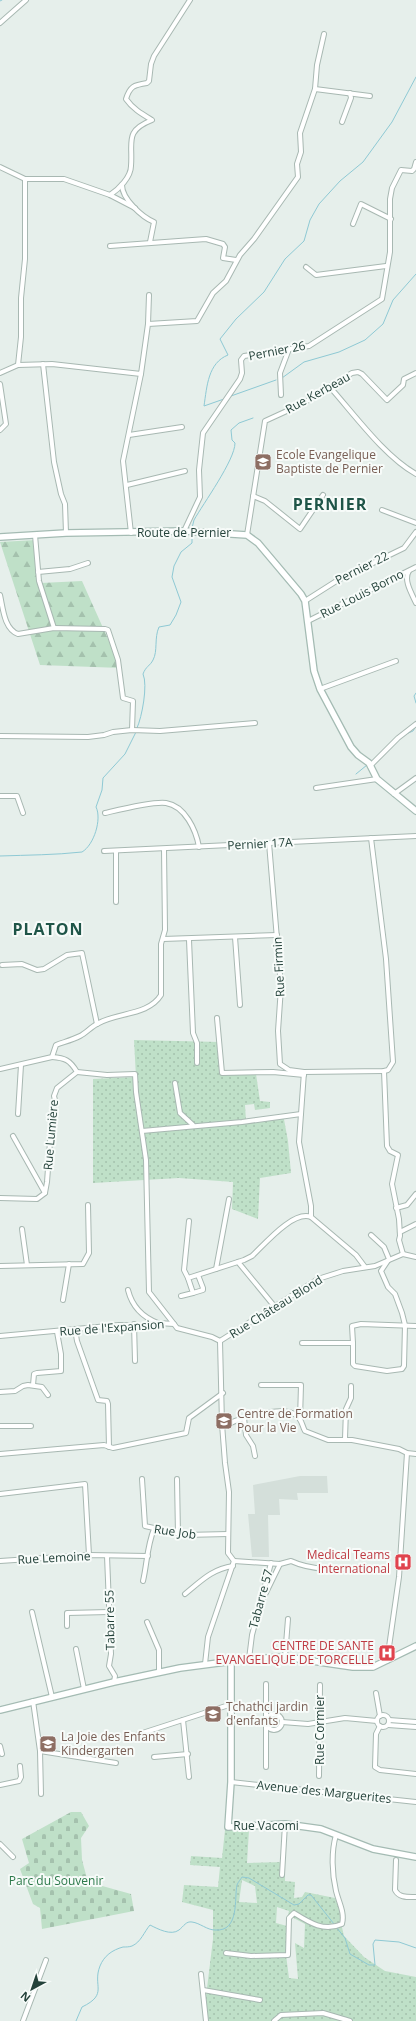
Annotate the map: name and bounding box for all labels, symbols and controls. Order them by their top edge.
street label: Pernier 26 [247,337,307,364]
street label: Rue Kerbeau [282,368,353,417]
place label: Ecole Evangelique Baptiste de Pernier [276,446,383,477]
school or university icon: Ecole Evangelique Baptiste de Pernier [253,452,273,472]
district label: PERNIER [293,493,367,515]
street label: Route de Pernier [137,524,231,541]
street label: Pernier 22 [332,547,391,588]
street label: Rue Louis Borno [317,565,407,622]
street label: Pernier 17A [227,833,293,854]
district label: PLATON [12,918,84,940]
street label: Rue Firmin [268,936,289,998]
street label: Rue Lumière [39,1099,62,1171]
street label: Rue Château Blond [226,1271,326,1342]
street label: Rue de l'Expansion [59,1315,165,1340]
place label: Centre de Formation Pour la Vie [237,1405,353,1436]
school or university icon: Centre de Formation Pour la Vie [214,1411,234,1431]
street label: Rue Job [153,1520,197,1543]
place label: Medical Teams International [307,1546,390,1577]
street label: Rue Lemoine [17,1547,91,1568]
hospital icon: Medical Teams International [393,1552,413,1572]
street label: Tabarre 57 [244,1567,277,1630]
street label: Tabarre 55 [100,1589,119,1650]
place label: CENTRE DE SANTE EVANGELIQUE DE TORCELLE [215,1637,374,1668]
hospital icon: CENTRE DE SANTE EVANGELIQUE DE TORCELLE [377,1643,397,1663]
street label: Rue Cormier [311,1695,328,1765]
place label: Tchathci jardin d'enfants [226,1698,308,1729]
school or university icon: Tchathci jardin d'enfants [203,1704,223,1724]
place label: La Joie des Enfants Kindergarten [61,1728,166,1759]
school or university icon: La Joie des Enfants Kindergarten [38,1734,58,1754]
street label: Avenue des Marguerites [256,1776,393,1807]
street label: Rue Vacomi [233,1817,299,1834]
park label: Parc du Souvenir [9,1872,103,1889]
north arrow [12,1969,52,2009]
text: N [17,1988,34,2006]

